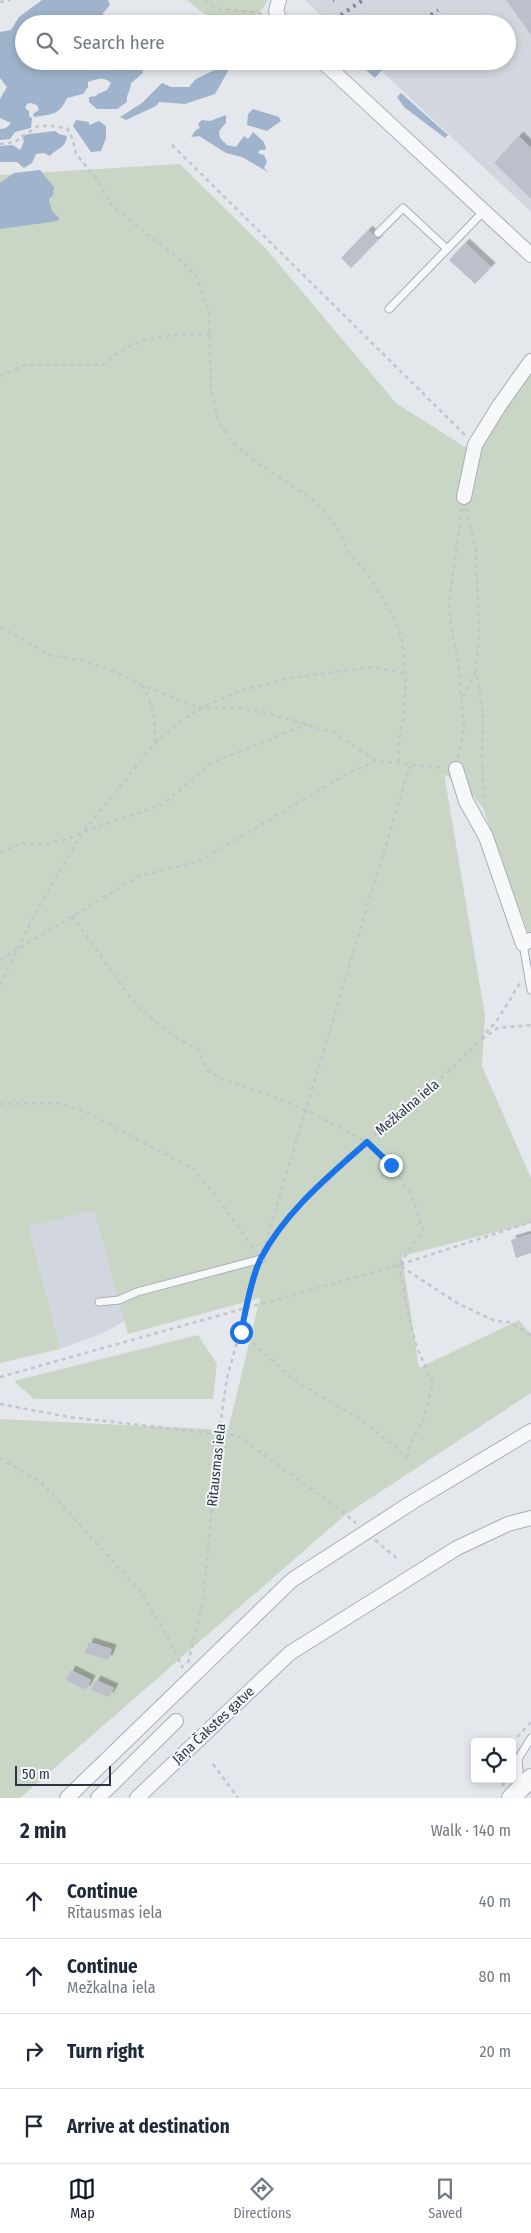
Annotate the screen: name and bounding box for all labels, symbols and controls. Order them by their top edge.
search box [15,15,516,70]
icon: search [33,29,61,57]
text: Search here [73,31,165,54]
street label: Mežkalna iela [372,1076,443,1139]
route end [380,1154,403,1177]
route start [230,1321,253,1344]
street label: Rītausmas iela [204,1422,229,1507]
street label: Jāņa Čakstes gatve [168,1682,259,1768]
map controls [471,1738,516,1783]
button: locate [471,1738,516,1783]
scale bar [15,1763,111,1786]
text: 50 m [22,1766,50,1783]
text: 2 min [20,1818,67,1844]
text: Walk · 140 m [431,1821,511,1840]
text: Continue [67,1880,138,1903]
icon: ahead [20,1887,48,1915]
text: 40 m [479,1892,511,1911]
text: Rītausmas iela [67,1903,162,1922]
text: Continue [67,1955,138,1978]
icon: ahead [20,1962,48,1990]
text: 80 m [479,1967,511,1986]
text: Mežkalna iela [67,1978,156,1997]
icon: right [20,2037,48,2065]
text: Turn right [67,2040,144,2063]
text: 20 m [480,2042,511,2061]
icon: arrive [20,2112,48,2140]
text: Arrive at destination [67,2115,230,2138]
tab: Map [68,2175,96,2222]
tab: Directions [233,2175,291,2222]
tab: Saved [428,2175,463,2222]

